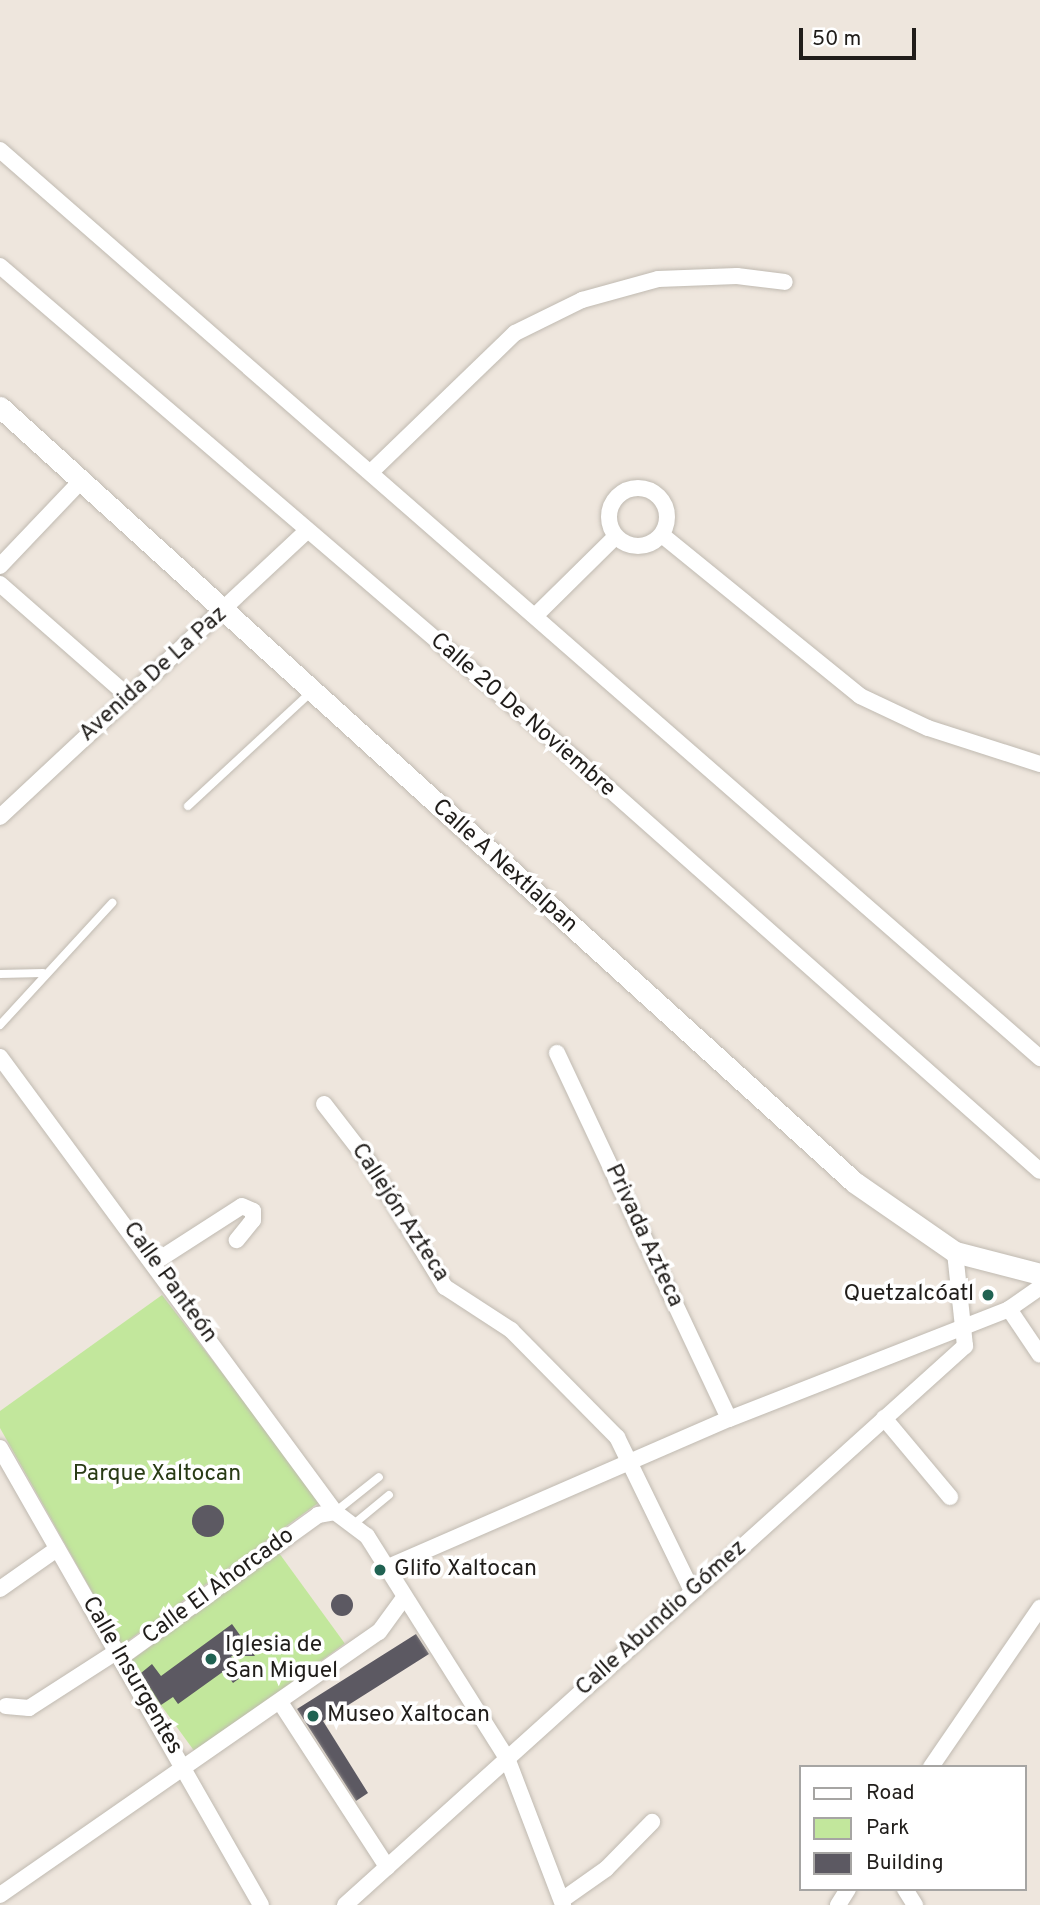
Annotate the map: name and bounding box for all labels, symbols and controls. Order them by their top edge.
scale bar [802,14,919,58]
text: 50 m [812,26,861,53]
street label: Avenida De La Paz [74,601,234,749]
street label: Calle 20 De Noviembre [424,628,620,804]
street label: Calle A Nextlalpan [425,794,583,940]
street label: Callejón Azteca [344,1138,454,1288]
street label: Privada Azteca [598,1160,688,1312]
street label: Calle Panteón [116,1217,222,1349]
place label: Quetzalcóatl [843,1281,974,1309]
marker: Quetzalcóatl [980,1287,996,1303]
park label: Parque Xaltocan [73,1461,241,1489]
street label: Calle El Ahorcado [137,1522,301,1652]
street label: Calle Abundio Gómez [571,1535,753,1703]
place label: Glifo Xaltocan [394,1556,537,1584]
marker: Glifo Xaltocan [372,1562,388,1578]
street label: Calle Insurgentes [75,1592,187,1760]
place label: Iglesia de San Miguel [225,1632,338,1686]
marker: Iglesia de San Miguel [203,1651,219,1667]
place label: Museo Xaltocan [327,1702,490,1730]
marker: Museo Xaltocan [305,1708,321,1724]
legend [799,1765,1026,1891]
text: Road [866,1780,915,1807]
text: Park [866,1815,909,1842]
text: Building [866,1850,944,1877]

